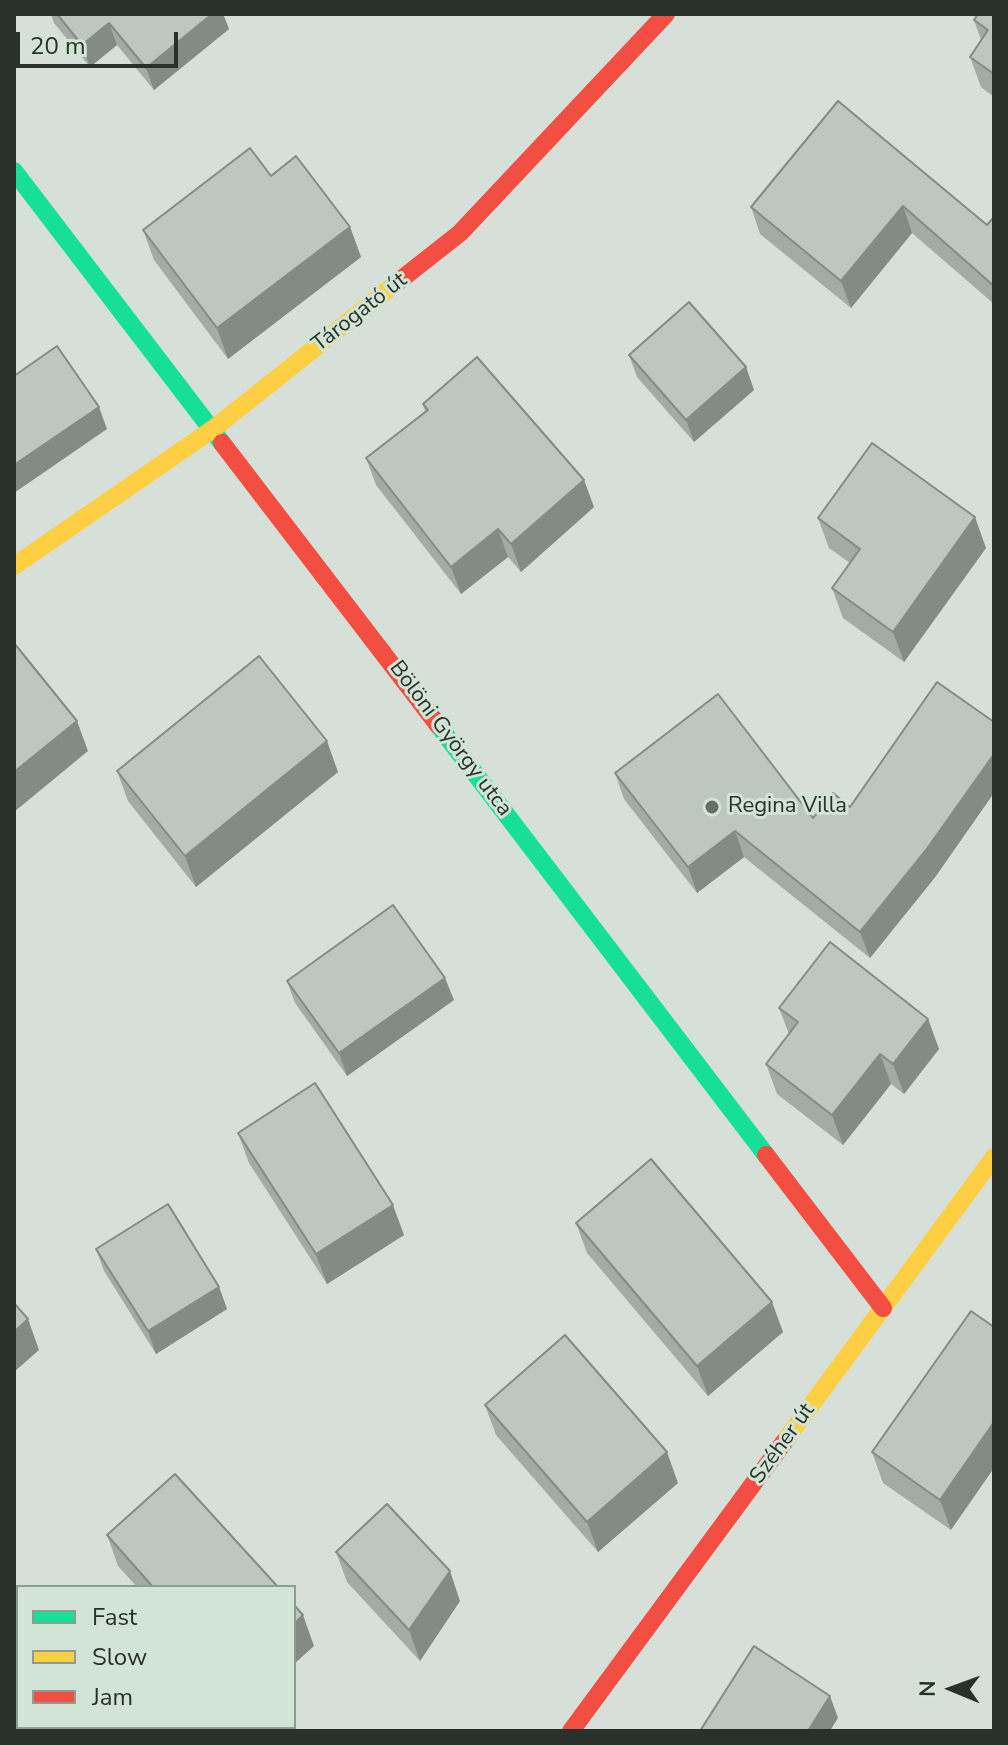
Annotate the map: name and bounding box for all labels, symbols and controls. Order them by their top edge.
scale bar [20,16,182,66]
text: 20 m [30,30,86,62]
street label: Tárogató út [307,268,413,358]
street label: Bölöni György utca [383,656,517,822]
place label: Regina Villa [728,794,847,820]
marker: Regina Villa [703,798,721,816]
street label: Széher út [745,1399,821,1489]
legend [16,1585,296,1729]
text: Fast [92,1601,137,1633]
text: Slow [92,1641,147,1673]
north arrow [912,1649,992,1729]
text: N [913,1680,943,1697]
text: Jam [92,1681,133,1713]

